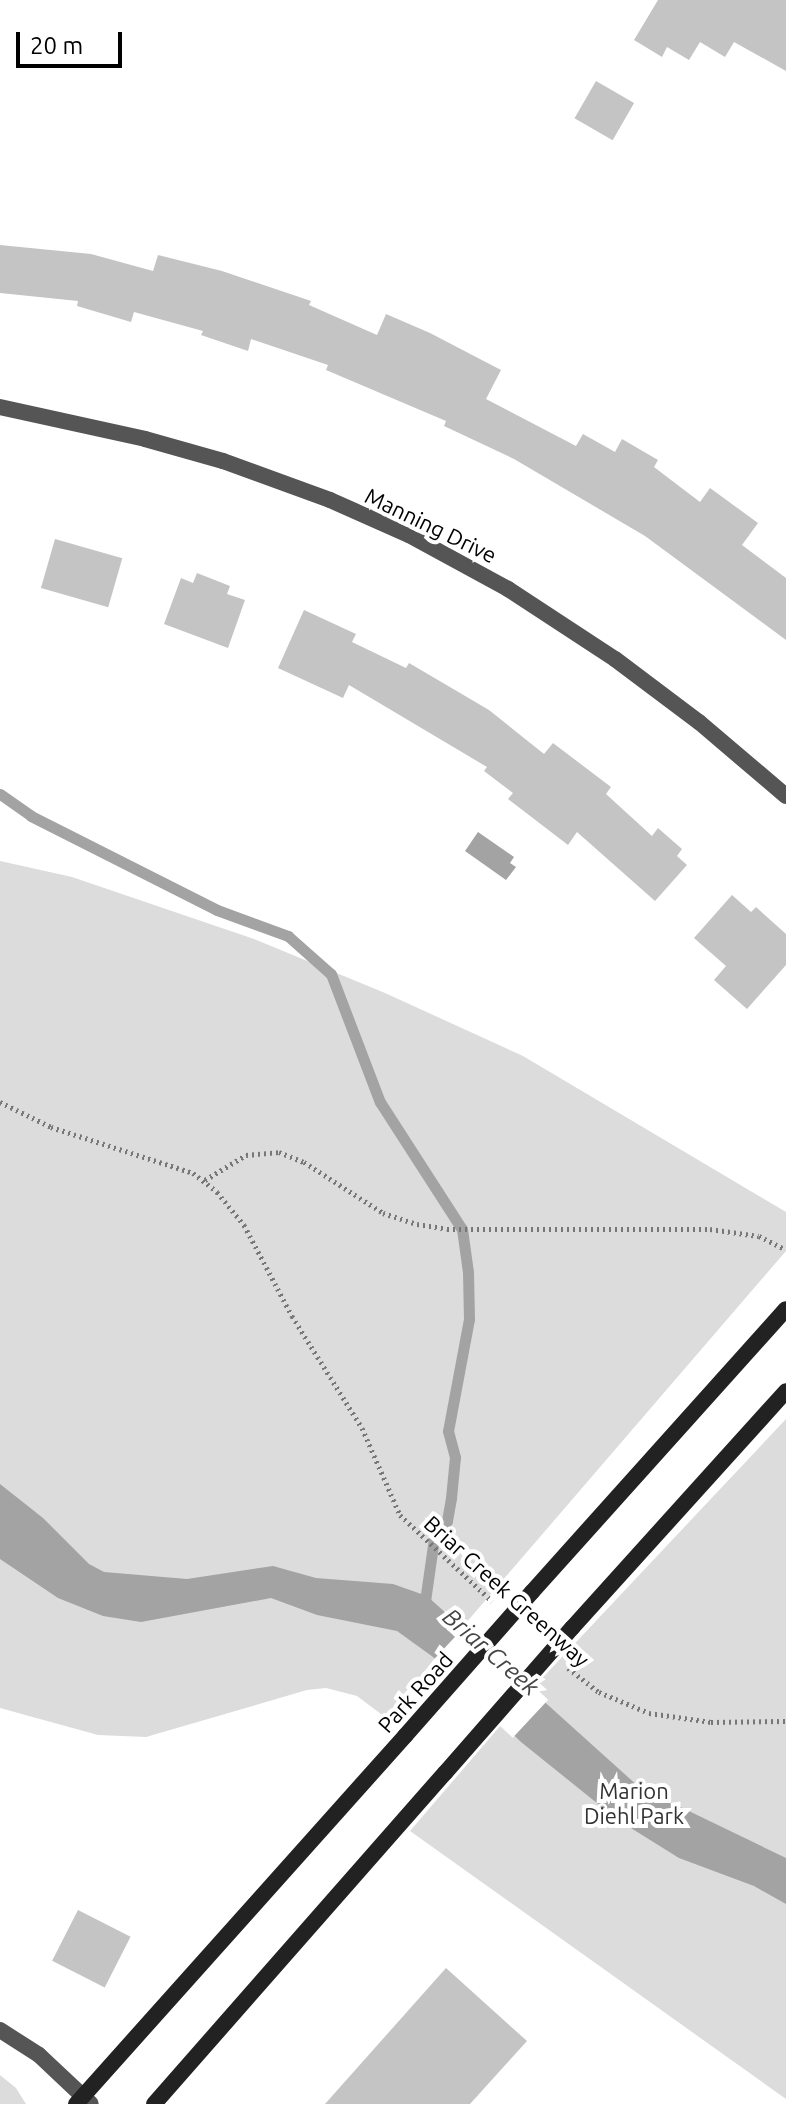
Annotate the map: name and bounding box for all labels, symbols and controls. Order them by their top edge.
scale bar [20,16,126,66]
text: 20 m [30,32,83,59]
street label: Manning Drive [361,482,501,568]
street label: Briar Creek Greenway [419,1510,595,1672]
water label: Briar Creek [437,1602,545,1702]
street label: Park Road [372,1646,458,1738]
park label: Marion Diehl Park [584,1777,684,1828]

